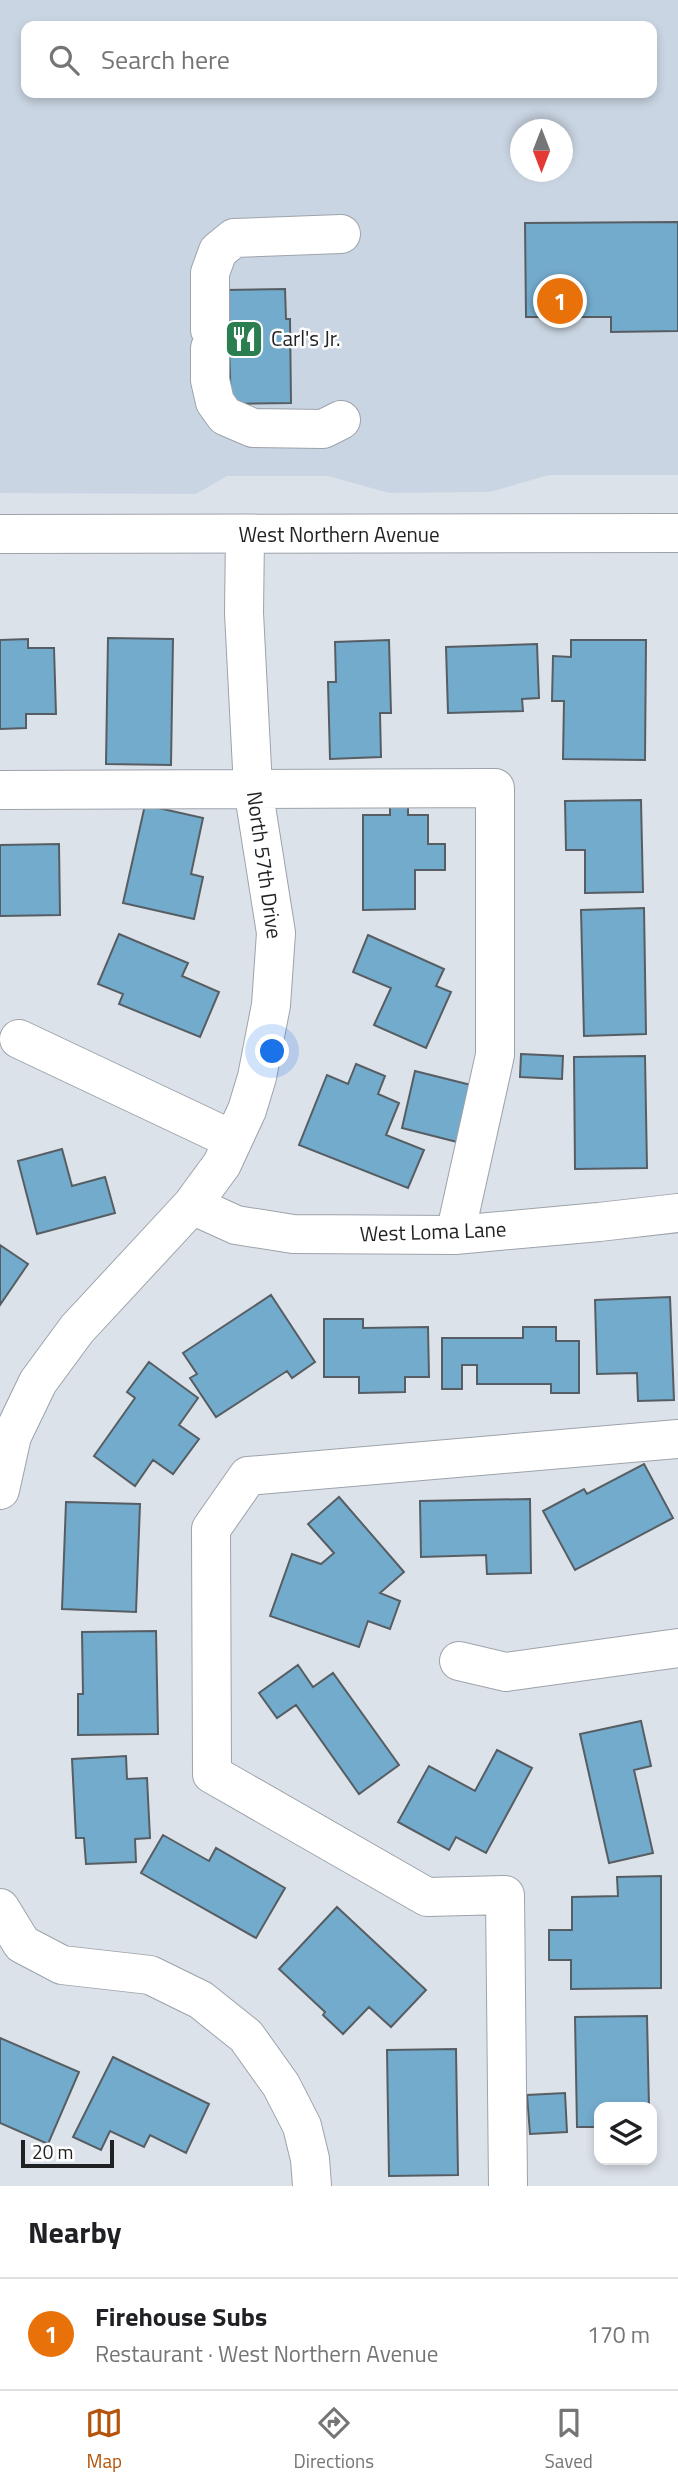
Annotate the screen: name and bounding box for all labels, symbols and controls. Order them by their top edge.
search box [21,21,657,98]
text: Search here [101,40,230,79]
icon: search [45,41,83,79]
north arrow [510,119,573,182]
pin: 1 [537,275,583,327]
restaurant icon: Carl's Jr. [223,318,265,360]
place label: Carl's Jr. [271,322,340,354]
street label: West Northern Avenue [238,518,440,550]
street label: North 57th Drive [239,789,291,941]
your location [255,1034,289,1068]
street label: West Loma Lane [359,1212,507,1250]
map controls [594,2102,657,2165]
button: layers [594,2102,657,2165]
scale bar [21,2137,114,2169]
text: 20 m [32,2137,73,2166]
text: Nearby [28,2209,121,2255]
text: Firehouse Subs [95,2297,267,2336]
text: 1 [45,2317,57,2352]
text: 170 m [587,2317,650,2352]
text: Restaurant · West Northern Avenue [95,2336,438,2371]
tab: Map [85,2404,123,2475]
tab: Directions [294,2404,374,2475]
tab: Saved [544,2404,593,2475]

